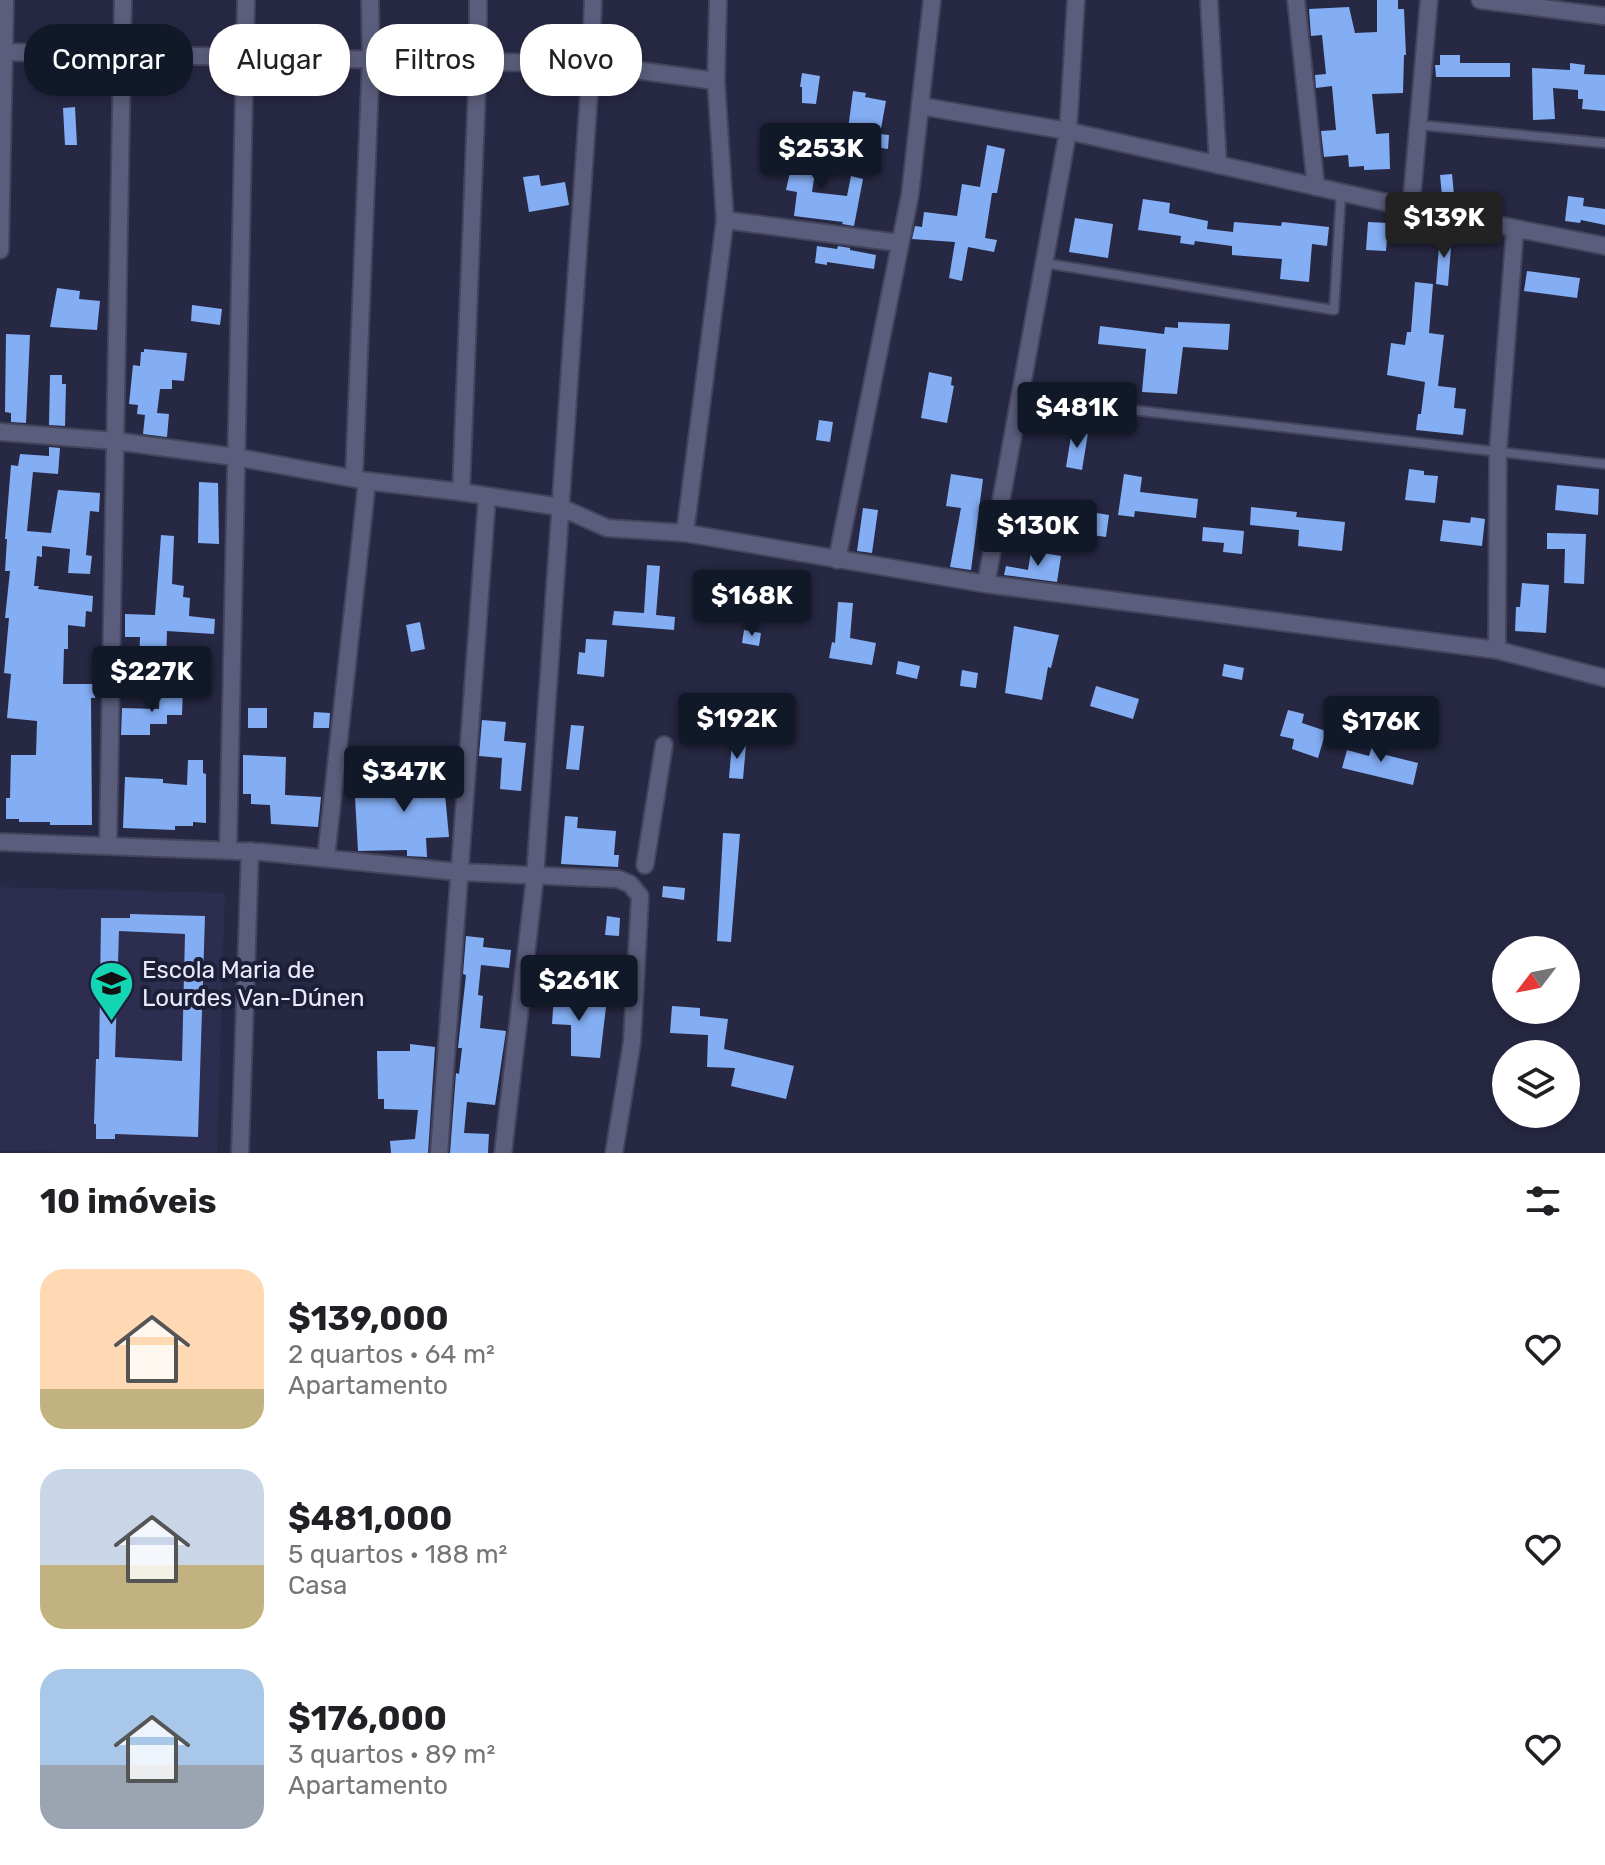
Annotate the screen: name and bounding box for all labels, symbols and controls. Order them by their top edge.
chip: Comprar [24,24,193,96]
chip: Alugar [209,24,350,96]
chip: Filtros [366,24,504,96]
chip: Novo [520,24,642,96]
pin: $253K [765,123,877,191]
text: $253K [778,133,864,164]
pin: $139K [1388,192,1500,260]
text: $139K [1403,202,1485,233]
pin: $481K [1021,382,1133,450]
text: $481K [1036,392,1118,423]
pin: $130K [982,500,1094,568]
text: $130K [997,510,1079,541]
pin: $168K [696,570,808,638]
text: $168K [711,580,793,611]
pin: $227K [96,646,208,714]
text: $227K [110,656,194,687]
pin: $192K [681,693,793,761]
pin: $176K [1325,696,1437,764]
text: $192K [696,703,778,734]
text: $176K [1342,706,1420,737]
pin: $347K [348,746,460,814]
text: $347K [362,756,446,787]
north arrow [1492,936,1580,1024]
map controls [1492,936,1580,1128]
pin: $261K [523,955,635,1023]
place label: Escola Maria de Lourdes Van-Dúnen [142,956,365,1012]
school or university icon: Escola Maria de Lourdes Van-Dúnen [87,960,135,1023]
text: $261K [539,965,619,996]
button: layers [1492,1040,1580,1128]
icon: filters [1521,1179,1565,1223]
text: 10 imóveis [40,1181,217,1222]
text: $139,000 [288,1298,449,1339]
icon: home [104,1301,200,1397]
icon: heart [1521,1327,1565,1371]
text: 2 quartos · 64 m² [288,1339,495,1370]
text: Apartamento [288,1370,448,1401]
text: $481,000 [288,1498,452,1539]
icon: home [104,1501,200,1597]
icon: heart [1521,1527,1565,1571]
text: 5 quartos · 188 m² [288,1539,507,1570]
text: Casa [288,1570,347,1601]
text: $176,000 [288,1698,447,1739]
icon: home [104,1701,200,1797]
icon: heart [1521,1727,1565,1771]
text: 3 quartos · 89 m² [288,1739,495,1770]
text: Apartamento [288,1770,448,1801]

